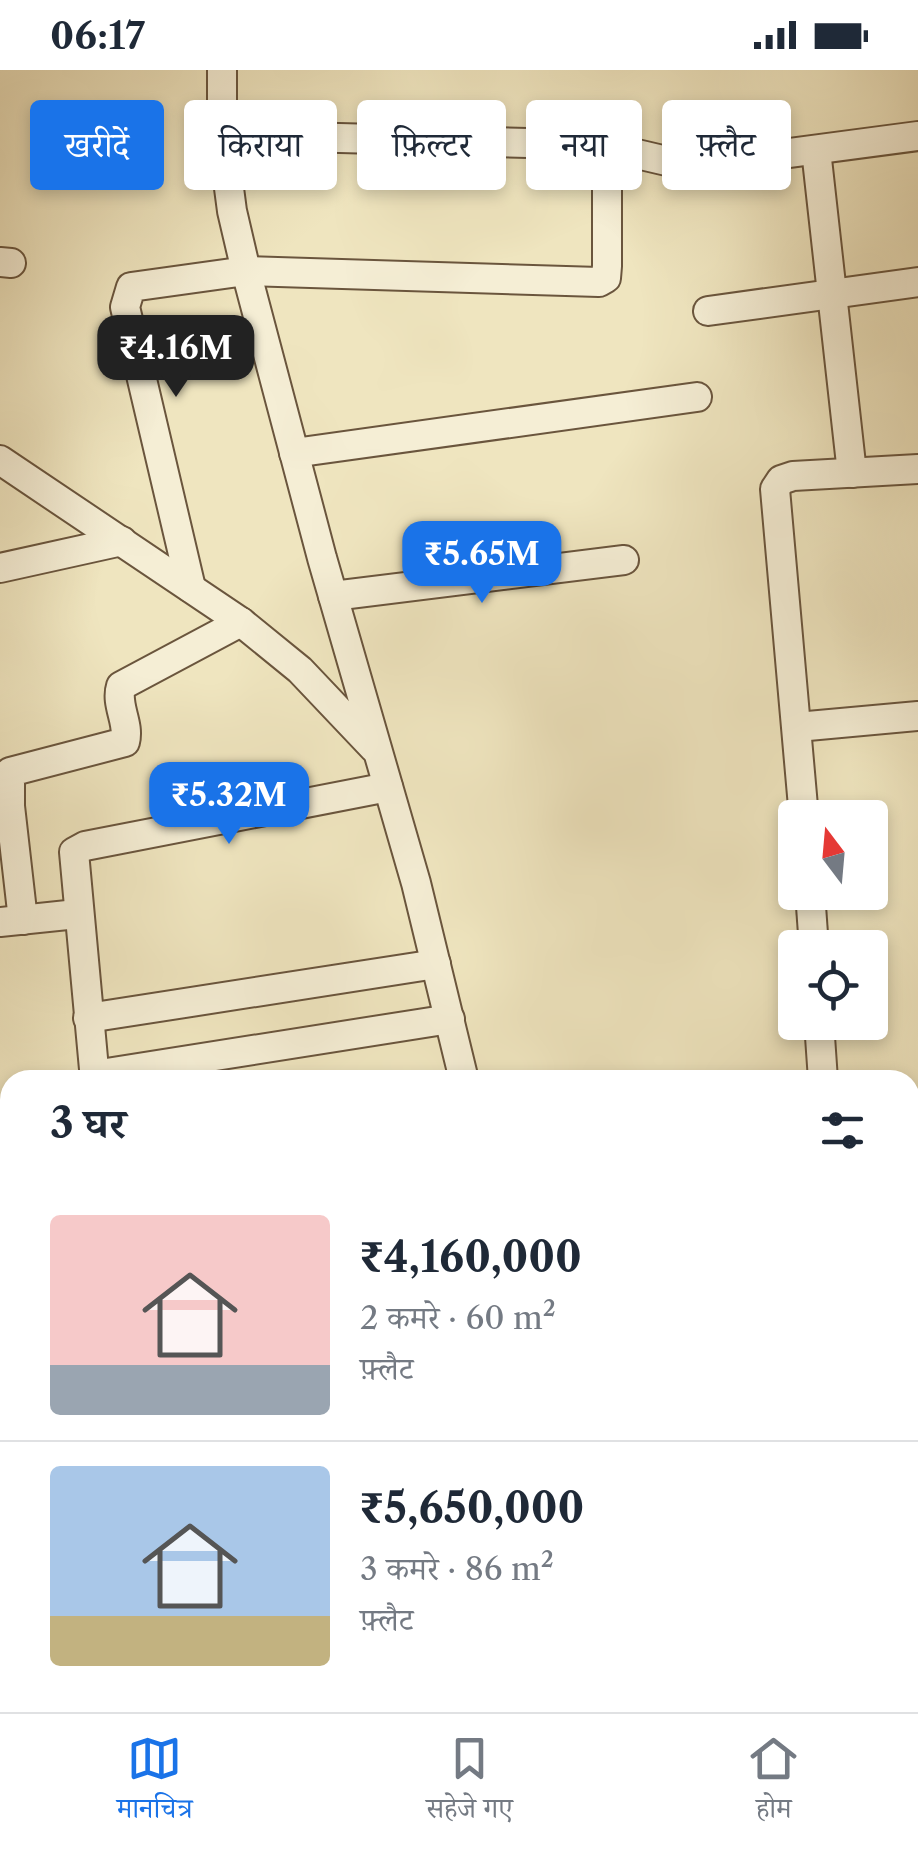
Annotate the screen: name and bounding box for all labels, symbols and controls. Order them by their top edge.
text: 06:17 [50,12,145,59]
chip: खरीदें [30,100,164,190]
chip: किराया [184,100,337,190]
chip: फ़िल्टर [357,100,506,190]
chip: नया [526,100,642,190]
chip: फ़्लैट [662,100,791,190]
pin: ₹4.16M [95,315,257,400]
text: ₹4.16M [119,328,233,367]
pin: ₹5.65M [401,521,563,606]
text: ₹5.65M [424,534,540,573]
pin: ₹5.32M [148,762,310,847]
text: ₹5.32M [171,775,287,814]
north arrow [778,800,888,910]
map controls [778,800,888,1040]
button: locate [778,930,888,1040]
text: 3 घर [50,1097,126,1149]
icon: filters [815,1103,870,1158]
text: ₹4,160,000 [360,1231,582,1283]
icon: home [130,1255,250,1375]
text: 2 कमरे · 60 m² [360,1298,556,1337]
text: फ़्लैट [360,1349,413,1388]
text: ₹5,650,000 [360,1482,584,1534]
icon: home [130,1506,250,1626]
text: 3 कमरे · 86 m² [360,1549,554,1588]
text: फ़्लैट [360,1600,413,1639]
tab: मानचित्र [117,1731,193,1836]
tab: सहेजे गए [426,1731,513,1836]
tab: होम [746,1731,801,1836]

